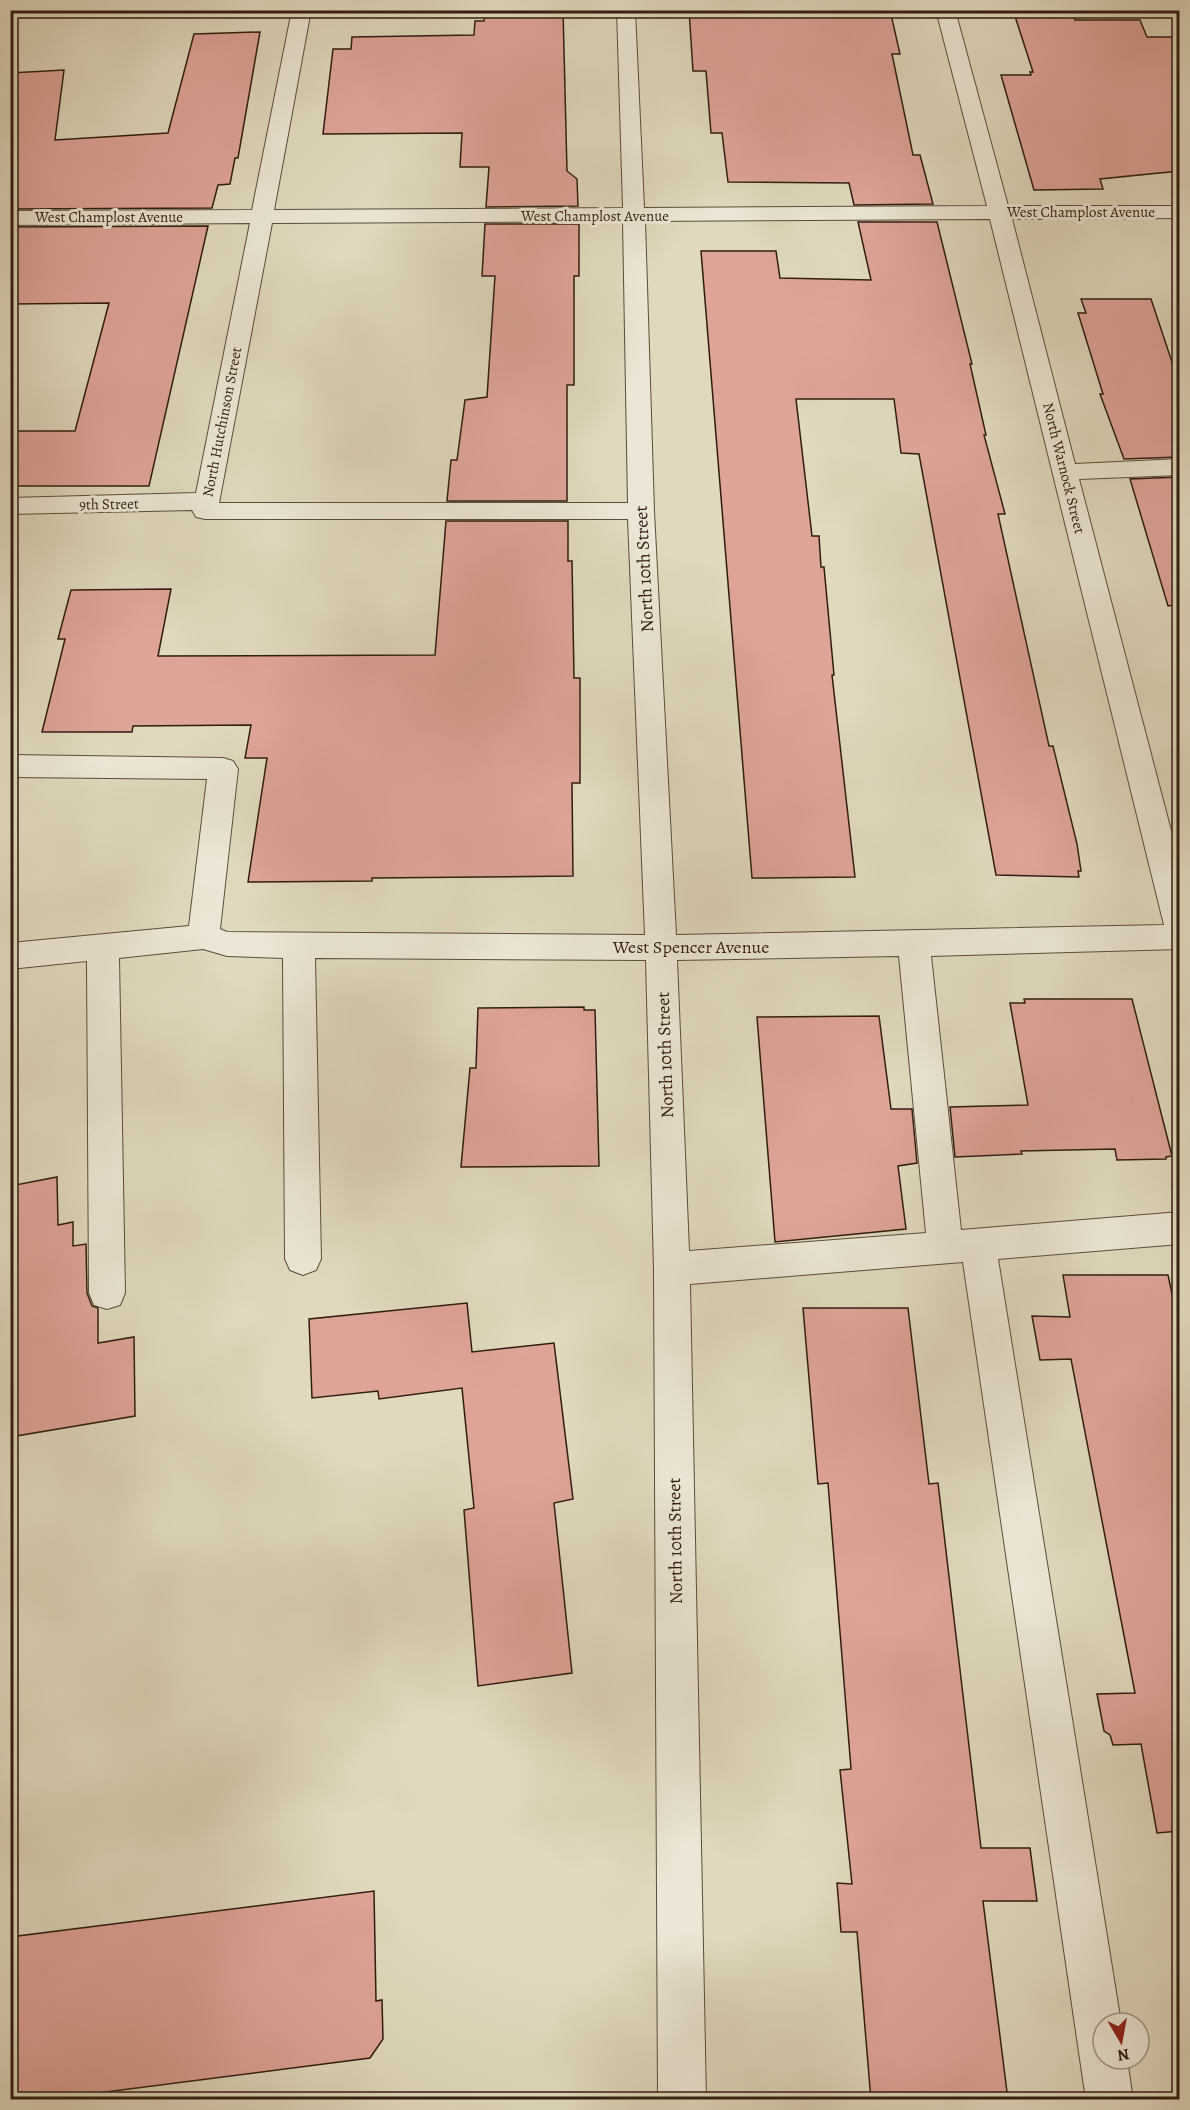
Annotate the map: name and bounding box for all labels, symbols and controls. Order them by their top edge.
street label: West Champlost Avenue [1006,202,1155,222]
street label: West Champlost Avenue [520,206,669,226]
street label: West Champlost Avenue [34,207,183,227]
street label: North Hutchinson Street [198,345,246,499]
street label: North Warnock Street [1038,400,1090,536]
street label: 9th Street [79,493,139,515]
street label: North 10th Street [629,505,659,633]
street label: West Spencer Avenue [612,935,769,959]
street label: North 10th Street [651,991,679,1119]
street label: North 10th Street [662,1477,688,1605]
north arrow [1091,2011,1151,2071]
text: N [1115,2043,1131,2067]

